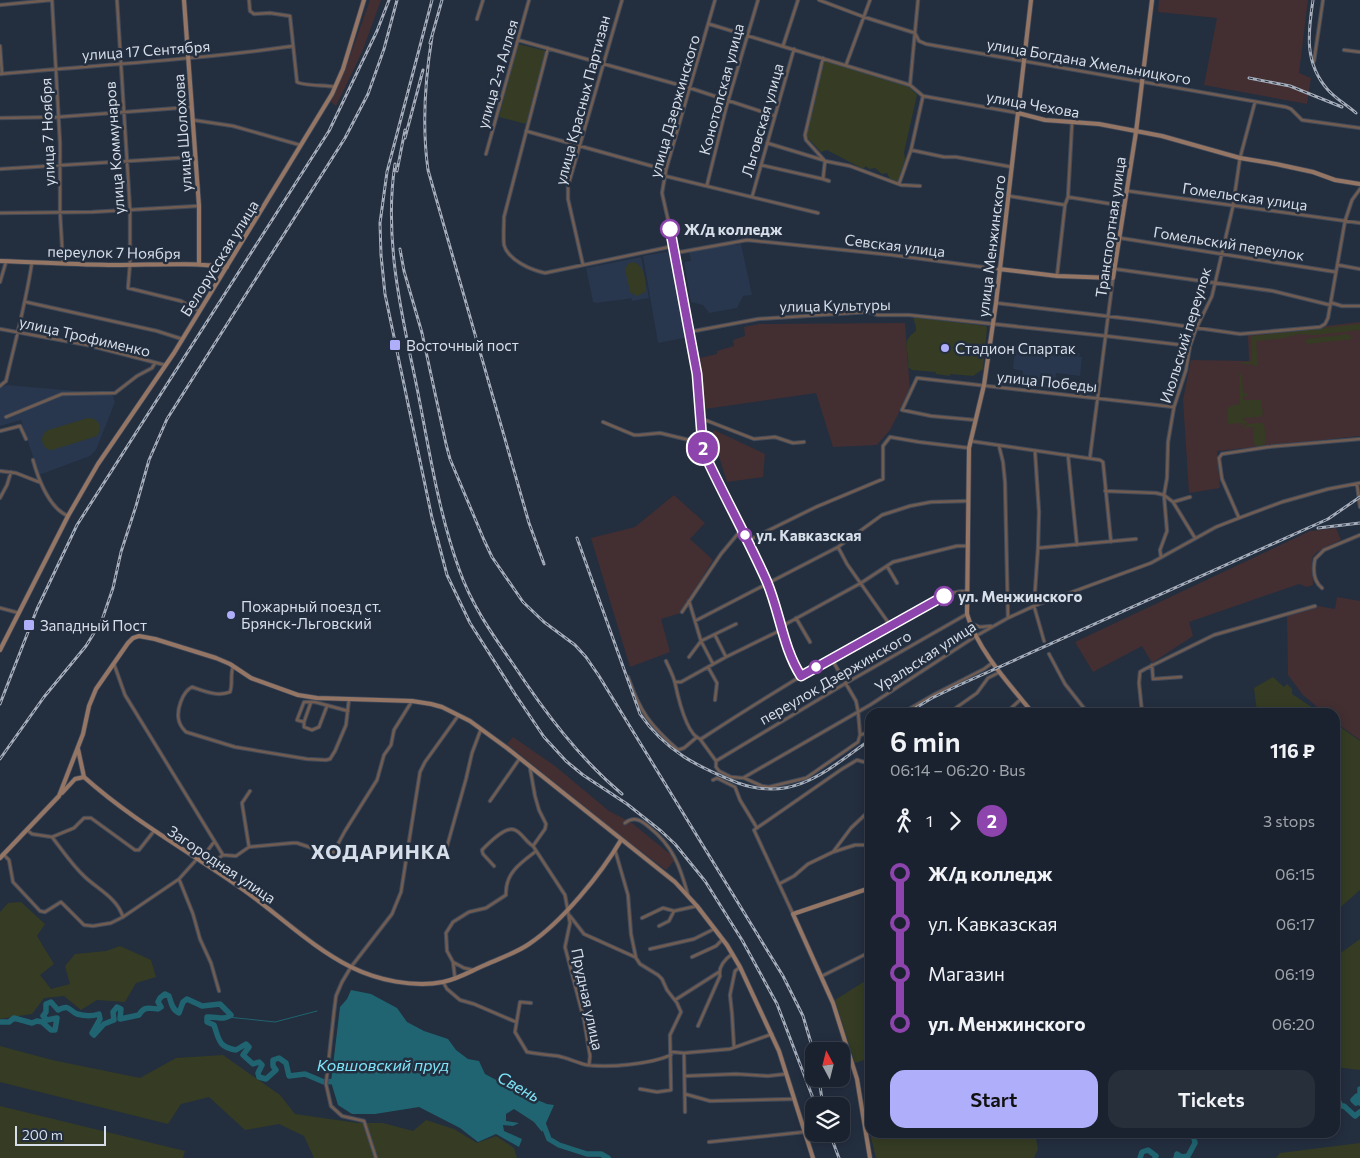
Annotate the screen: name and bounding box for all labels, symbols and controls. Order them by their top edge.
street label: улица Красных Партизан [551,13,613,187]
street label: улица 2-я Аллея [473,17,521,131]
street label: Конотопская улица [695,21,747,157]
street label: улица Дзержинского [645,32,703,180]
street label: улица Богдана Хмельницкого [985,34,1193,88]
street label: улица 17 Сентября [81,37,211,63]
street label: Льговская улица [737,61,787,179]
street label: улица Шолохова [169,73,195,193]
street label: улица 7 Ноября [36,77,58,187]
street label: улица Коммунаров [100,81,128,215]
street label: улица Чехова [985,87,1081,121]
street label: Транспортная улица [1091,155,1129,299]
street label: улица Менжинского [973,174,1009,318]
street label: Гомельская улица [1181,178,1309,214]
street label: Белорусская улица [176,197,262,319]
marker: Ж/д колледж [660,219,680,239]
place label: Ж/д колледж [684,220,783,238]
street label: Гомельский переулок [1152,222,1306,264]
street label: Севская улица [844,230,946,260]
street label: переулок 7 Ноября [47,242,181,262]
street label: Июльский переулок [1156,265,1214,405]
street label: улица Культуры [779,295,891,315]
street label: улица Трофименко [18,312,152,360]
place label: Восточный пост [406,336,519,354]
marker: Восточный пост [388,338,402,352]
place label: Стадион Спартак [955,339,1076,357]
marker: Стадион Спартак [939,342,951,354]
street label: улица Победы [996,367,1098,395]
line badge: 2 [687,432,719,464]
text: 2 [698,437,708,459]
place label: ул. Кавказская [756,526,861,544]
marker: ул. Кавказская [738,528,752,542]
marker: ул. Менжинского [934,586,954,606]
place label: ул. Менжинского [958,587,1082,605]
place label: Пожарный поезд ст. Брянск-Льговский [241,597,381,632]
marker: Пожарный поезд ст. Брянск-Льговский [225,609,237,621]
place label: Западный Пост [40,616,147,634]
street label: Уральская улица [871,617,979,695]
marker: Западный Пост [22,618,36,632]
street label: переулок Дзержинского [756,626,914,728]
unlabelled marker [809,660,823,674]
text: 6 min [890,724,961,758]
text: 116 ₽ [1270,739,1315,762]
text: 06:14 – 06:20 · Bus [890,760,1026,779]
icon: walk [890,807,918,835]
icon: forward [941,807,969,835]
text: 2 [987,810,997,832]
text: 1 [926,811,933,830]
text: 3 stops [1263,811,1315,830]
street label: Загородная улица [165,821,279,907]
district label: ХОДАРИНКА [311,839,451,863]
text: Ж/д колледж [928,862,1053,885]
text: 06:15 [1275,864,1315,883]
text: ул. Кавказская [928,912,1058,935]
text: 06:17 [1276,914,1315,933]
street label: Прудная улица [568,946,608,1052]
text: Магазин [928,962,1005,985]
text: 06:19 [1275,964,1315,983]
text: ул. Менжинского [928,1012,1086,1035]
text: 06:20 [1272,1014,1315,1033]
north arrow [805,1042,850,1088]
map controls [805,1042,850,1142]
water label: Ковшовский пруд [317,1055,449,1074]
water label: Свень [495,1067,543,1105]
button: Start [890,1070,1098,1128]
button: Tickets [1108,1070,1315,1128]
button: layers [805,1097,850,1142]
scale bar [15,1123,106,1146]
text: 200 m [22,1126,63,1143]

